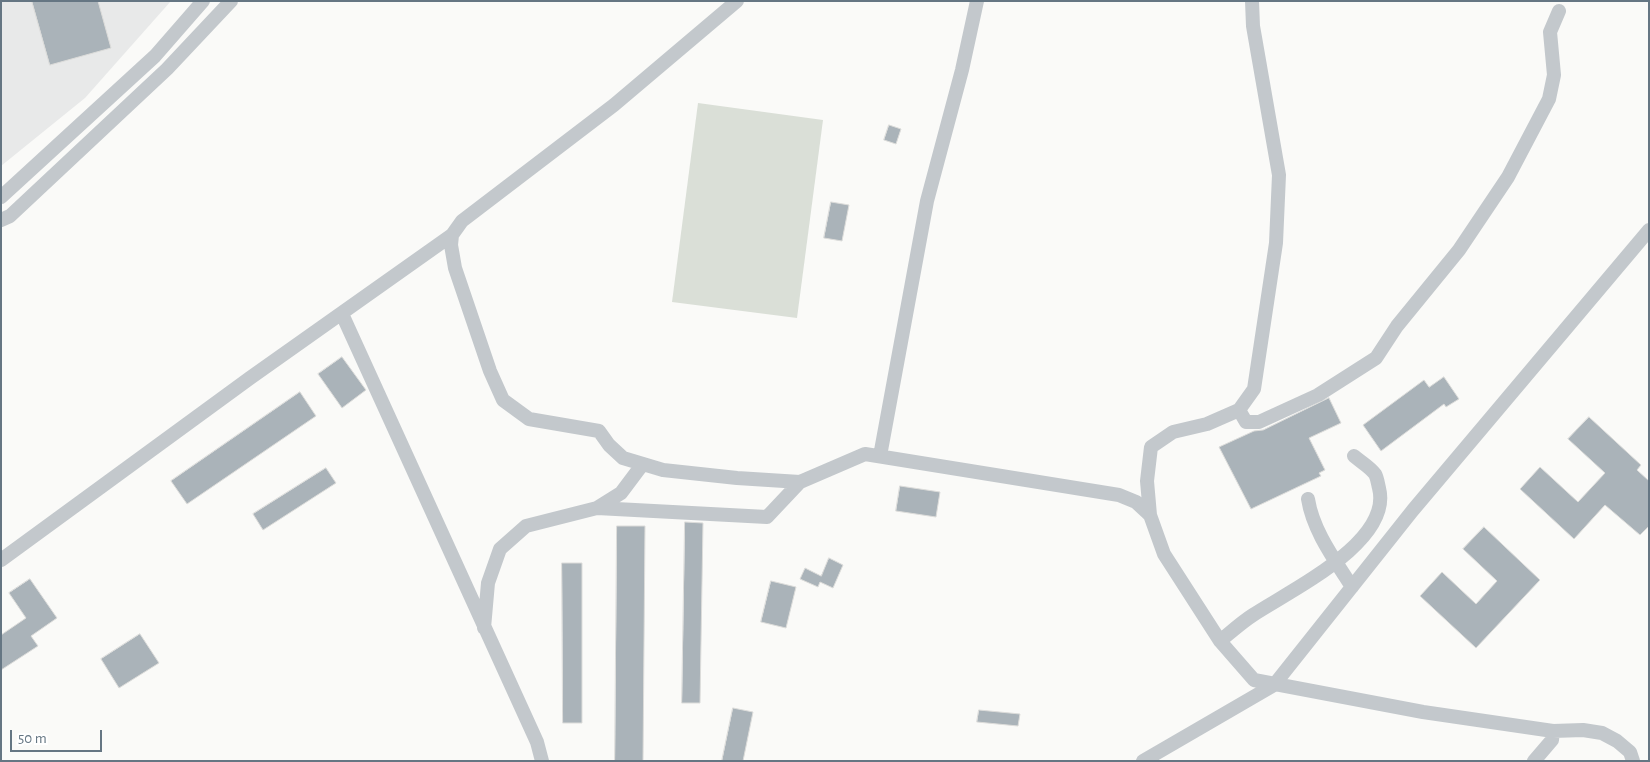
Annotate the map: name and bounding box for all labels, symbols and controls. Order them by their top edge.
scale bar [12,720,105,752]
text: 50 m [18,731,47,746]

